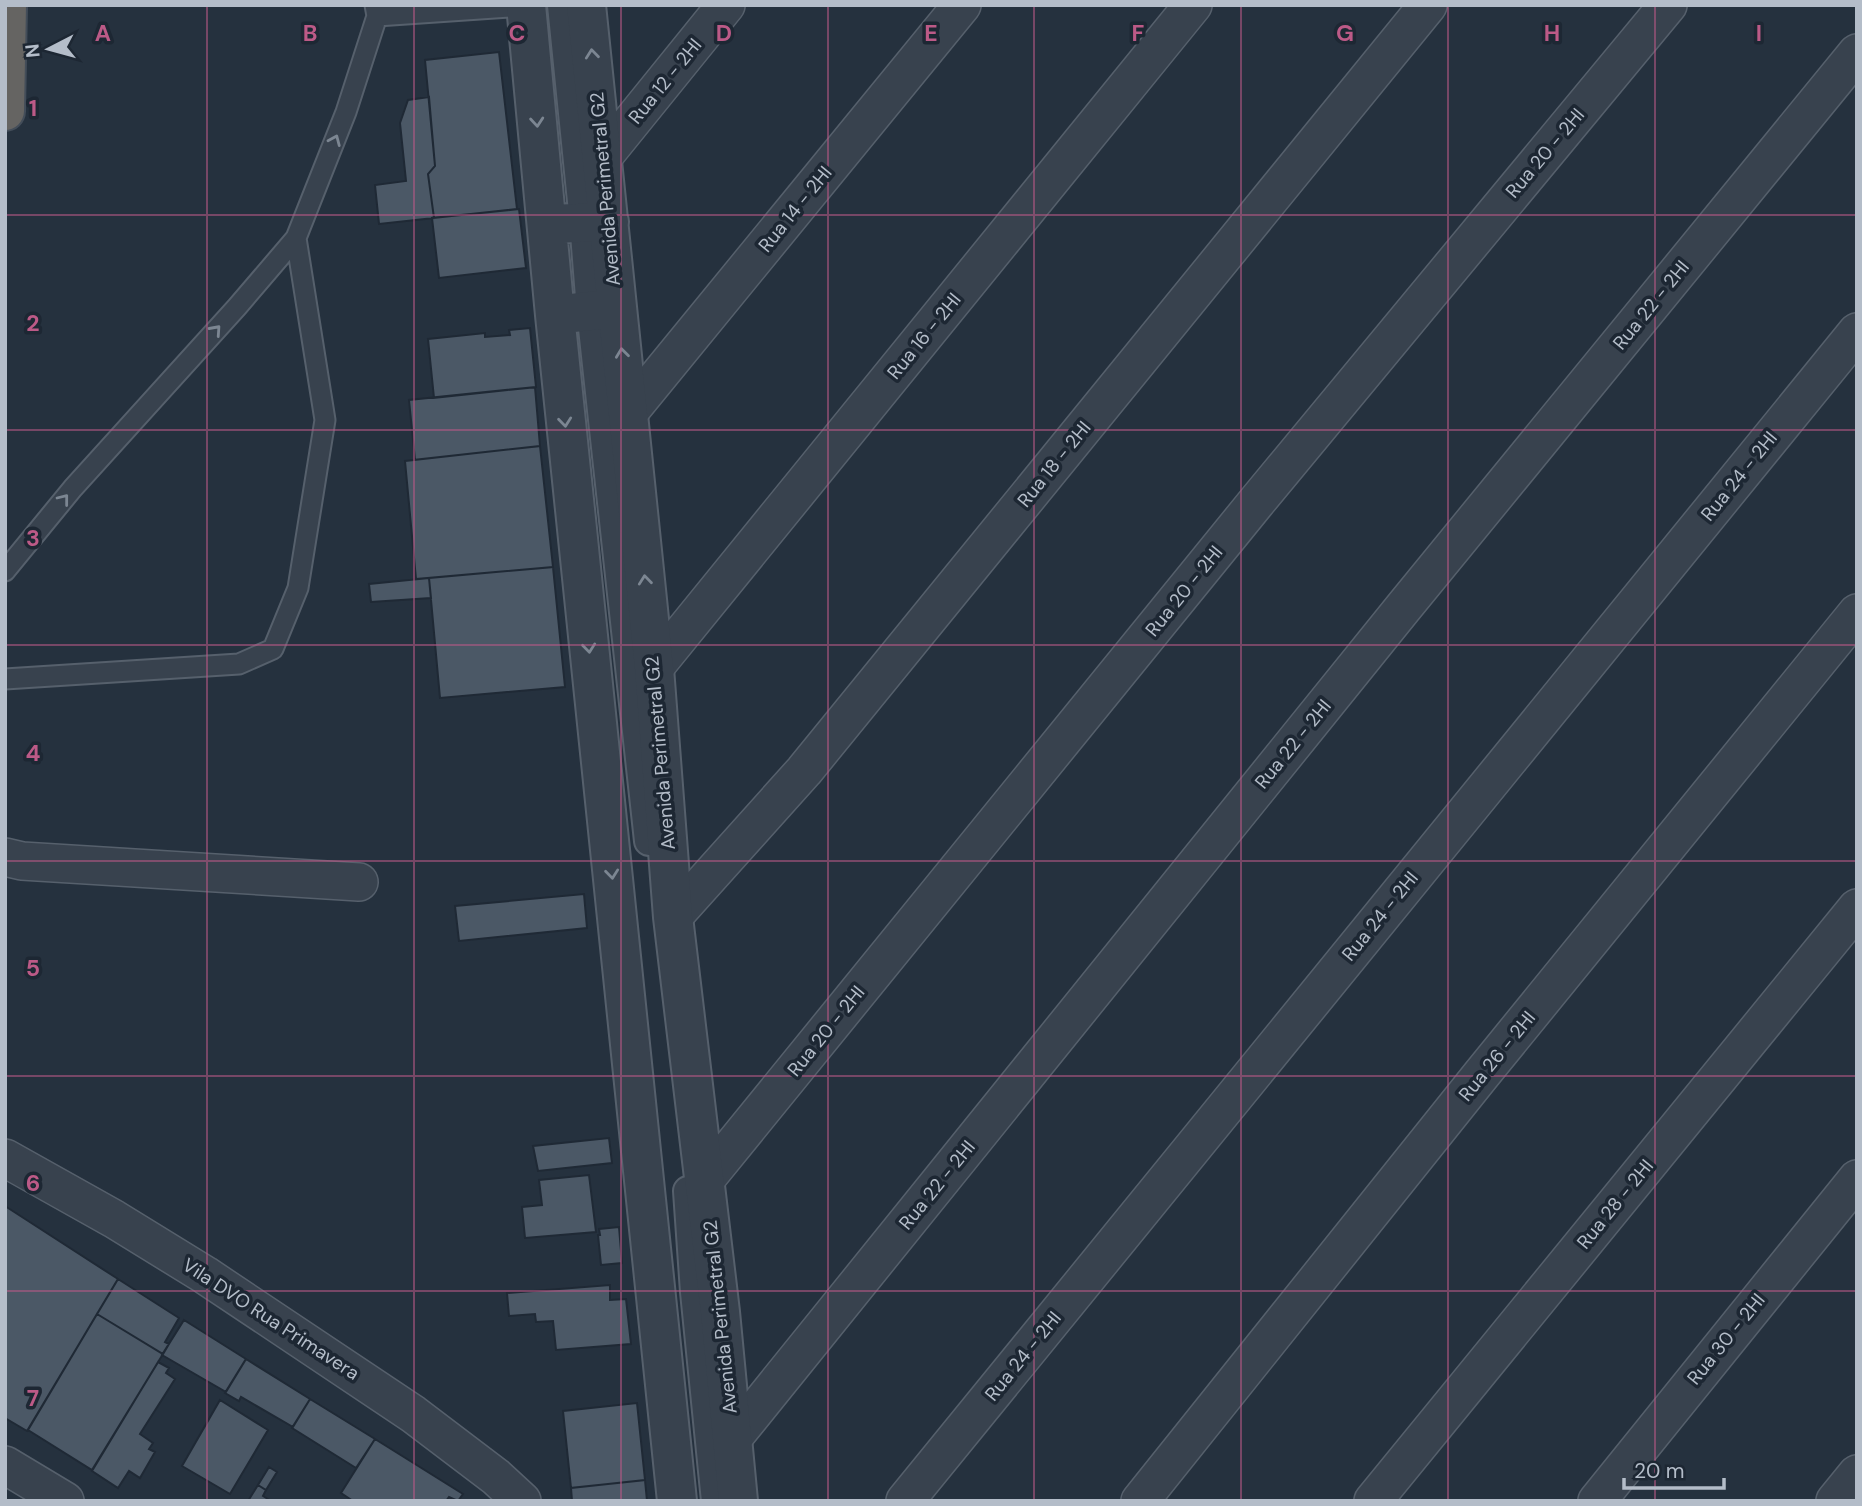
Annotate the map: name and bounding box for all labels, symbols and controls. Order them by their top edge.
north arrow [14,14,84,84]
text: A [95,18,111,48]
text: B [303,18,317,48]
text: C [509,18,525,48]
text: D [716,18,732,48]
text: E [924,18,938,48]
text: F [1132,18,1145,48]
text: G [1336,18,1354,48]
text: H [1544,18,1560,48]
text: I [1756,18,1762,48]
street label: Rua 12 - 2HI [623,33,707,129]
text: N [19,43,46,59]
one-way arrow [584,48,599,60]
street label: Avenida Perimetral G2 [584,91,626,287]
text: 1 [29,93,37,123]
street label: Rua 20 - 2HI [1500,103,1590,203]
one-way arrow [529,117,544,128]
one-way arrow [326,134,340,146]
street label: Rua 14 - 2HI [753,161,837,257]
street label: Rua 22 - 2HI [1607,255,1695,355]
street label: Rua 16 - 2HI [882,288,966,384]
text: 2 [26,308,40,338]
one-way arrow [208,325,220,338]
one-way arrow [614,348,629,359]
one-way arrow [558,416,573,427]
street label: Rua 18 - 2HI [1012,416,1096,512]
street label: Rua 24 - 2HI [1695,426,1783,526]
one-way arrow [55,494,68,507]
text: 3 [26,523,40,553]
street label: Rua 20 - 2HI [1140,540,1228,642]
one-way arrow [638,574,653,586]
one-way arrow [581,642,596,654]
street label: Avenida Perimetral G2 [639,655,681,851]
street label: Rua 22 - 2HI [1249,694,1337,794]
text: 4 [26,738,41,768]
street label: Rua 24 - 2HI [1336,866,1424,966]
one-way arrow [604,869,619,880]
text: 5 [26,953,40,983]
street label: Rua 20 - 2HI [782,980,870,1082]
street label: Rua 26 - 2HI [1453,1006,1541,1106]
street label: Rua 22 - 2HI [893,1135,981,1235]
street label: Rua 28 - 2HI [1571,1154,1659,1254]
text: 6 [26,1168,40,1198]
street label: Avenida Perimetral G2 [697,1219,743,1415]
street label: Vila DVO Rua Primavera [178,1252,364,1386]
street label: Rua 30 - 2HI [1682,1288,1770,1390]
street label: Rua 24 - 2HI [979,1306,1067,1406]
text: 7 [27,1383,39,1413]
scale bar [1624,1446,1724,1490]
text: 20 m [1634,1457,1685,1485]

